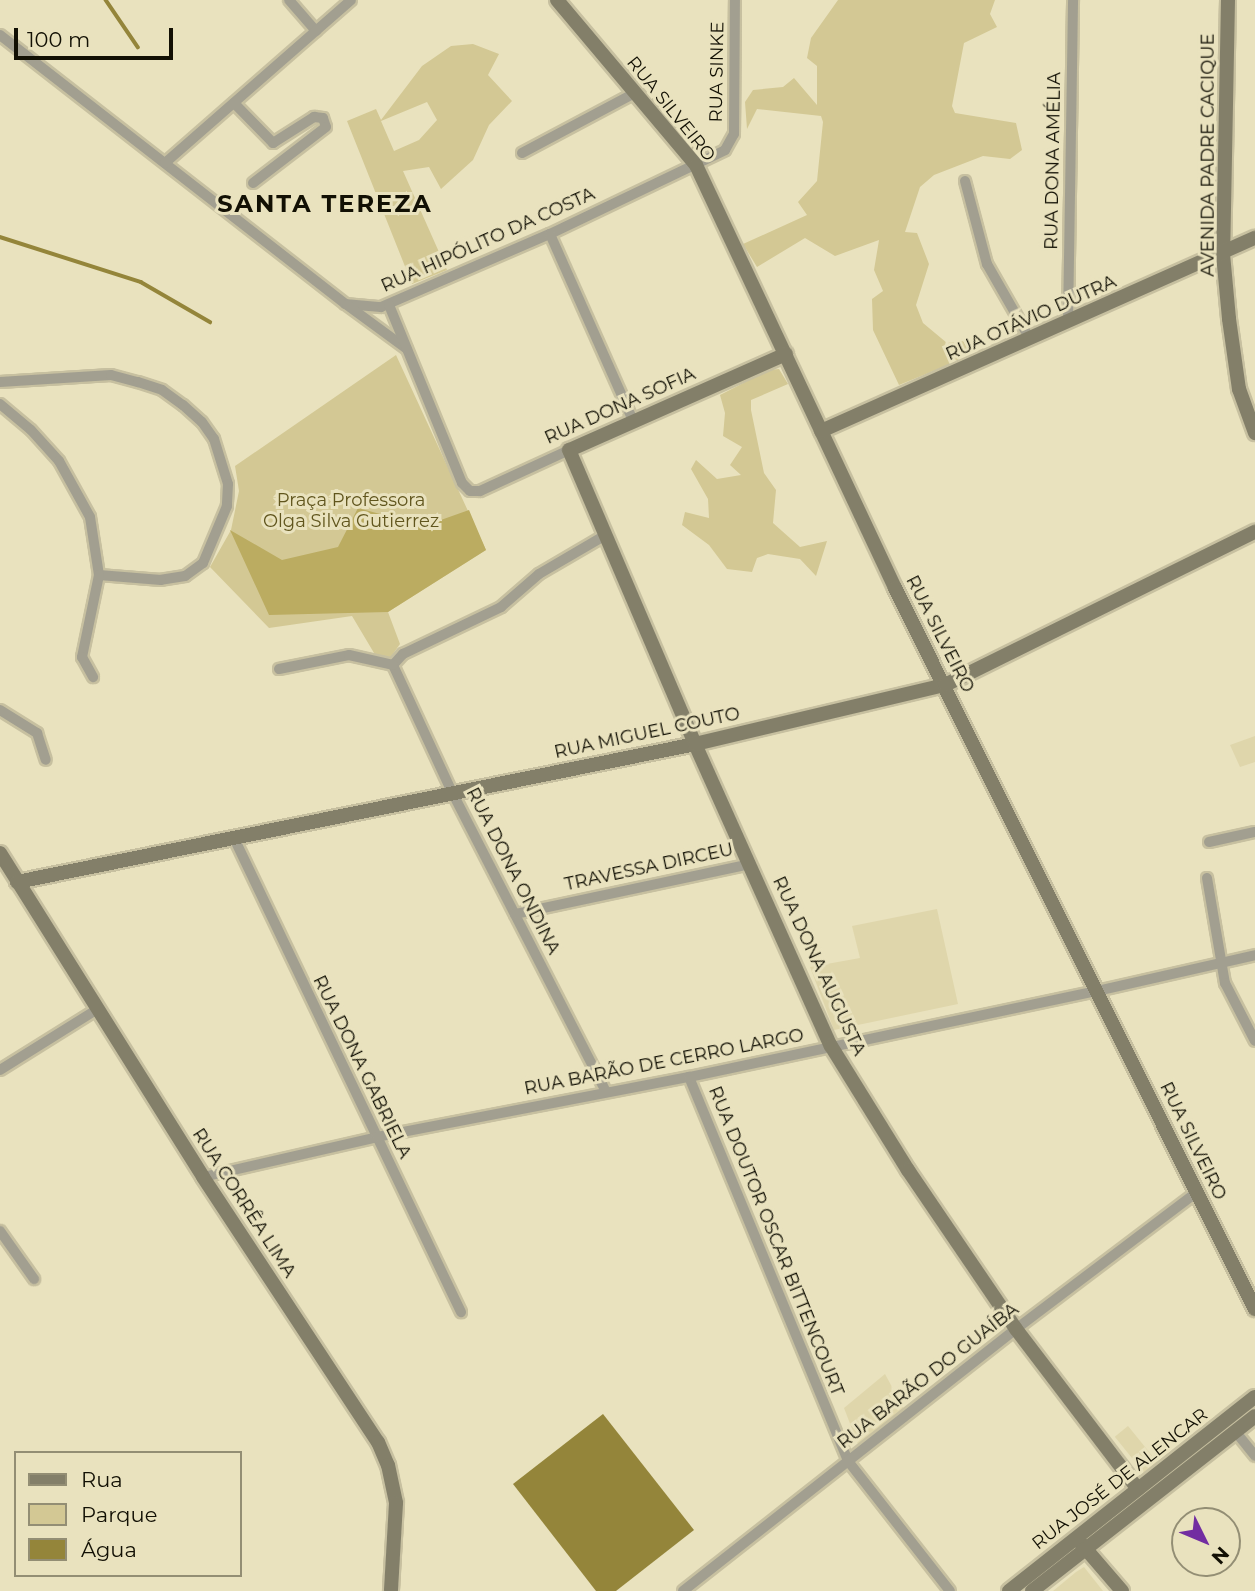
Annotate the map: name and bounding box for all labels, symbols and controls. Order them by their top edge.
scale bar [18,14,177,58]
street label: RUA SINKE [705,22,729,122]
text: 100 m [27,27,90,52]
street label: AVENIDA PADRE CACIQUE [1197,33,1219,277]
street label: RUA SILVEIRO [622,52,720,166]
street label: RUA DONA AMÉLIA [1041,72,1065,250]
street label: RUA HIPÓLITO DA COSTA [378,183,598,297]
district label: SANTA TEREZA [219,190,431,218]
street label: RUA OTÁVIO DUTRA [942,271,1120,365]
street label: RUA DONA SOFIA [541,363,699,449]
park label: Praça Professora Olga Silva Gutierrez [263,490,439,532]
street label: RUA SILVEIRO [901,572,979,696]
street label: RUA MIGUEL COUTO [552,703,742,763]
street label: RUA DONA ONDINA [462,784,564,958]
street label: TRAVESSA DIRCEU [563,839,735,895]
street label: RUA DONA AUGUSTA [768,873,870,1059]
street label: RUA DONA GABRIELA [308,972,416,1162]
street label: RUA BARÃO DE CERRO LARGO [522,1024,806,1100]
street label: RUA SILVEIRO [1155,1078,1231,1204]
street label: RUA DOUTOR OSCAR BITTENCOURT [704,1083,848,1399]
street label: RUA CORRÊA LIMA [188,1124,300,1282]
street label: RUA BARÃO DO GUAÍBA [833,1299,1023,1453]
street label: RUA JOSÉ DE ALENCAR [1028,1404,1212,1554]
legend [14,1451,242,1577]
text: Rua [81,1467,123,1492]
text: Parque [81,1502,157,1527]
north arrow [1171,1507,1241,1577]
text: Água [81,1537,137,1562]
text: N [1207,1542,1234,1569]

